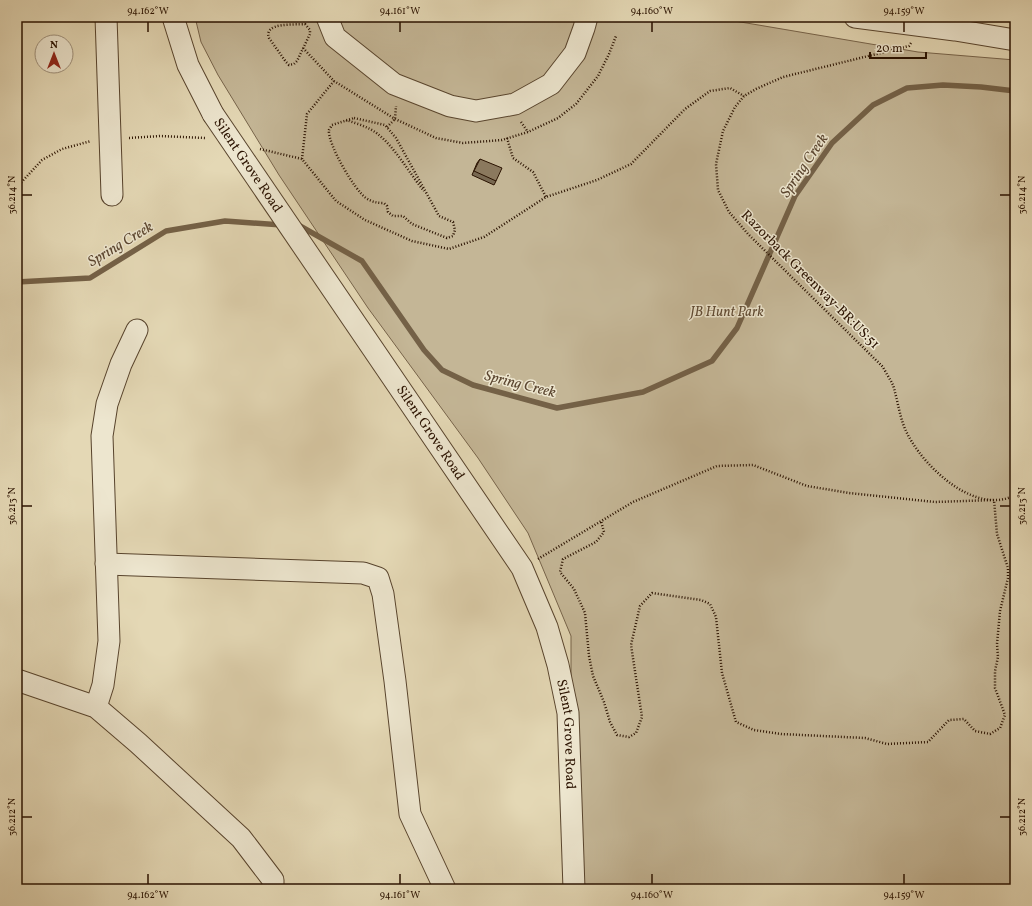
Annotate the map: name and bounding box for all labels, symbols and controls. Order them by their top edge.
text: 94.162°W [127,4,169,18]
text: 94.161°W [380,4,420,18]
text: 94.160°W [631,4,673,18]
text: 94.159°W [883,4,925,18]
north arrow [34,34,74,74]
scale bar [870,34,926,60]
text: N [50,38,58,53]
text: 20 m [876,41,903,57]
street label: Silent Grove Road [209,114,287,216]
water label: Spring Creek [776,130,834,202]
text: 36.214°N [5,175,19,214]
text: 36.214°N [1015,175,1029,214]
street label: Razorback Greenway-BR:US:51 [736,206,884,354]
water label: Spring Creek [84,217,158,273]
park label: JB Hunt Park [688,303,764,322]
water label: Spring Creek [482,366,558,404]
street label: Silent Grove Road [391,382,469,484]
text: 36.213°N [5,486,19,525]
text: 36.213°N [1015,486,1029,525]
street label: Silent Grove Road [552,677,580,790]
text: 36.212°N [5,797,19,836]
text: 36.212°N [1015,797,1029,836]
text: 94.162°W [127,888,169,902]
text: 94.161°W [380,888,420,902]
text: 94.160°W [631,888,673,902]
text: 94.159°W [883,888,925,902]

